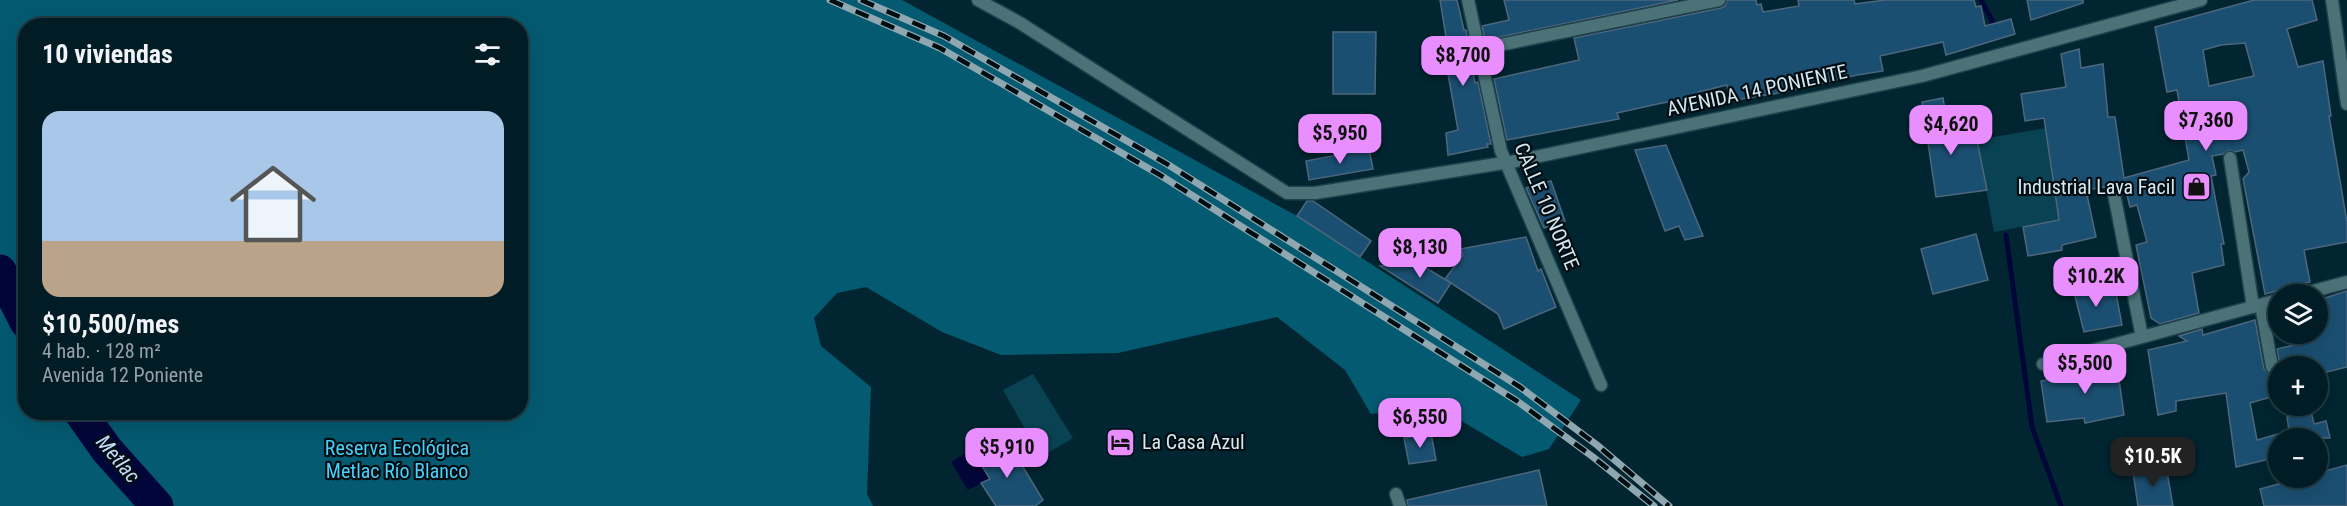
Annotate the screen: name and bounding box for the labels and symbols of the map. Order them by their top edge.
pin: $8,700 [1414,36,1512,87]
street label: AVENIDA 14 PONIENTE [1665,59,1849,121]
pin: $7,360 [2157,101,2255,152]
pin: $4,620 [1902,105,2000,156]
pin: $5,950 [1291,114,1389,165]
street label: CALLE 10 NORTE [1510,139,1585,273]
shop icon: Industrial Lava Facil [2180,171,2212,203]
place label: Industrial Lava Facil [2017,175,2175,199]
pin: $8,130 [1371,228,1469,279]
pin: $10.2K [2047,257,2145,308]
pin: $5,500 [2036,344,2134,395]
pin: $6,550 [1371,398,1469,449]
hotel icon: La Casa Azul [1105,426,1137,458]
pin: $5,910 [958,428,1056,479]
water label: Metlac [91,430,145,488]
place label: La Casa Azul [1142,430,1245,454]
park label: Reserva Ecológica Metlac Río Blanco [325,436,469,483]
pin: $10.5K [2104,437,2202,488]

